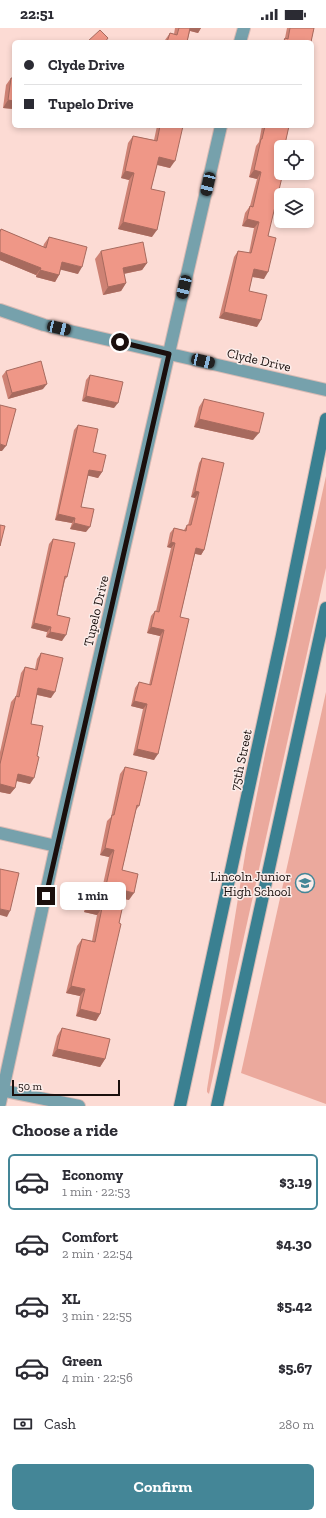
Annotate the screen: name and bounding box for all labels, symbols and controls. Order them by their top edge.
text: 22:51 [20,5,54,23]
text: Clyde Drive [48,56,124,74]
text: Tupelo Drive [48,95,134,113]
map controls [274,140,314,228]
button: locate [274,140,314,180]
car [199,171,217,197]
button: layers [274,188,314,228]
car [175,274,193,300]
car [46,319,72,337]
route start [111,333,129,351]
street label: Clyde Drive [226,345,292,375]
car [190,352,216,370]
street label: Tupelo Drive [81,574,111,648]
street label: 75th Street [227,728,255,792]
place label: Lincoln Junior High School [210,869,292,899]
school or university icon: Lincoln Junior High School [294,872,316,894]
callout: 1 min [60,882,126,910]
route end [37,887,55,905]
text: 1 min [78,888,108,903]
scale bar [12,1078,120,1097]
text: 50 m [18,1080,42,1093]
text: Choose a ride [12,1119,118,1141]
icon: car [14,1164,50,1200]
text: Economy [62,1166,123,1184]
text: $3.19 [279,1173,312,1191]
text: 1 min · 22:53 [62,1184,130,1199]
icon: car [14,1226,50,1262]
text: Comfort [62,1228,118,1246]
text: $4.30 [276,1235,312,1253]
text: 2 min · 22:54 [62,1246,133,1261]
icon: car [14,1288,50,1324]
text: XL [62,1290,80,1308]
text: $5.42 [277,1297,312,1315]
text: 3 min · 22:55 [62,1308,132,1323]
icon: car [14,1350,50,1386]
text: Green [62,1352,102,1370]
text: $5.67 [278,1359,312,1377]
text: 4 min · 22:56 [62,1370,133,1385]
icon: cash [12,1413,34,1435]
text: Cash [44,1415,76,1433]
text: 280 m [279,1417,314,1432]
button: Confirm [12,1464,314,1510]

